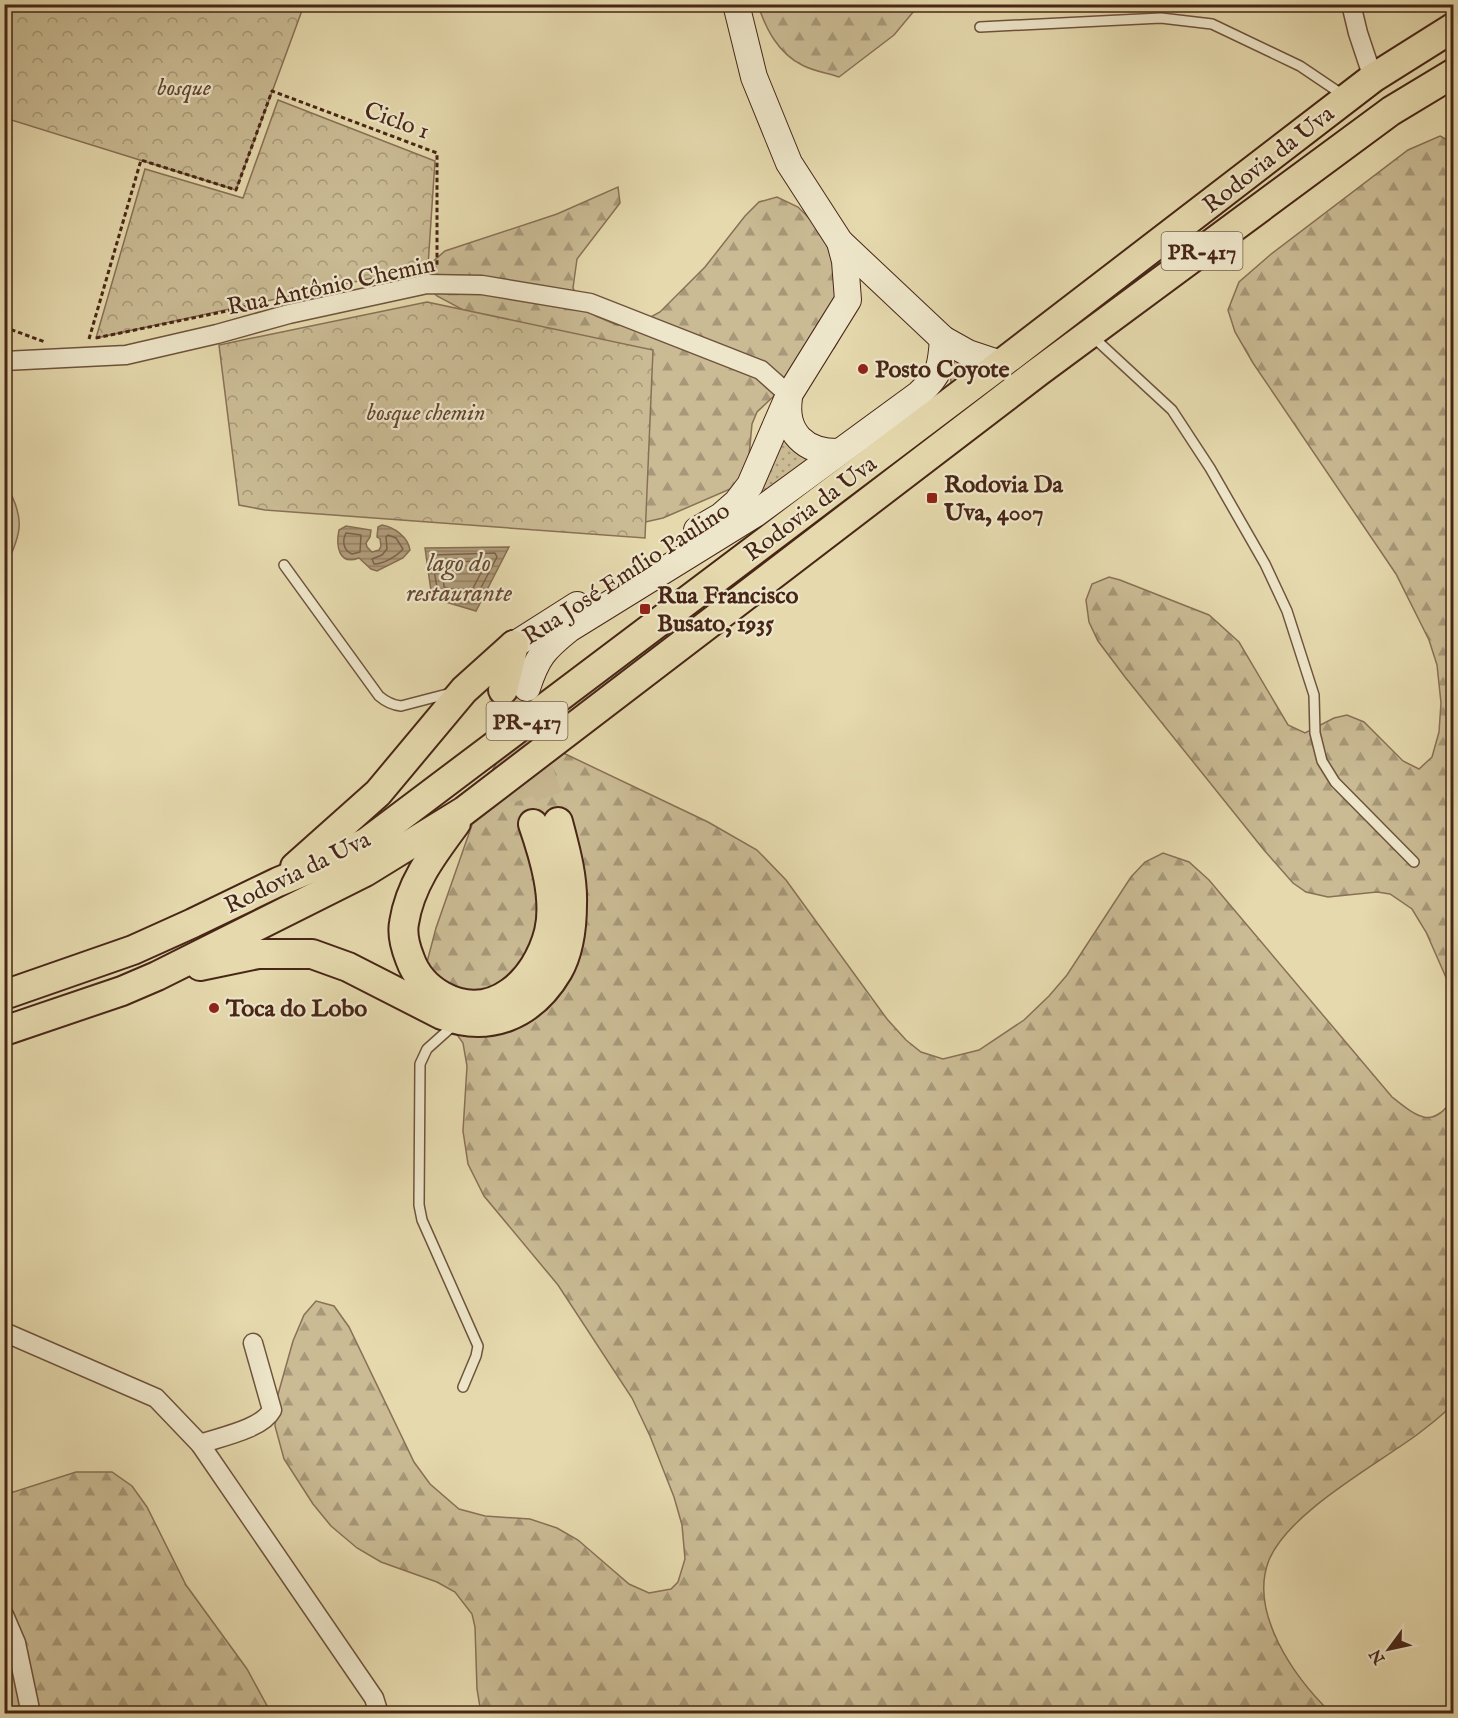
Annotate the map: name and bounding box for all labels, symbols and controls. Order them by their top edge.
park label: bosque [157,73,211,104]
street label: Ciclo 1 [360,95,433,147]
street label: Rodovia da Uva [1197,99,1341,221]
road number: PR-417 [1162,232,1242,270]
street label: Rua Antônio Chemin [224,249,438,324]
place label: Posto Coyote [875,355,1010,386]
marker: Posto Coyote [856,362,870,376]
park label: bosque chemin [367,398,485,429]
street label: Rodovia da Uva [738,449,884,569]
place label: Rodovia Da Uva, 4007 [943,470,1064,529]
marker: Rodovia Da Uva, 4007 [925,491,939,505]
street label: Rua José Emílio Paulino [517,496,736,653]
water label: lago do restaurante [406,547,512,610]
place label: Rua Francisco Busato, 1935 [657,581,799,640]
marker: Rua Francisco Busato, 1935 [638,602,652,616]
road number: PR-417 [486,702,568,740]
street label: Rodovia da Uva [220,824,376,922]
place label: Toca do Lobo [225,994,367,1025]
marker: Toca do Lobo [207,1001,221,1015]
north arrow [1359,1619,1419,1679]
text: N [1366,1645,1391,1668]

